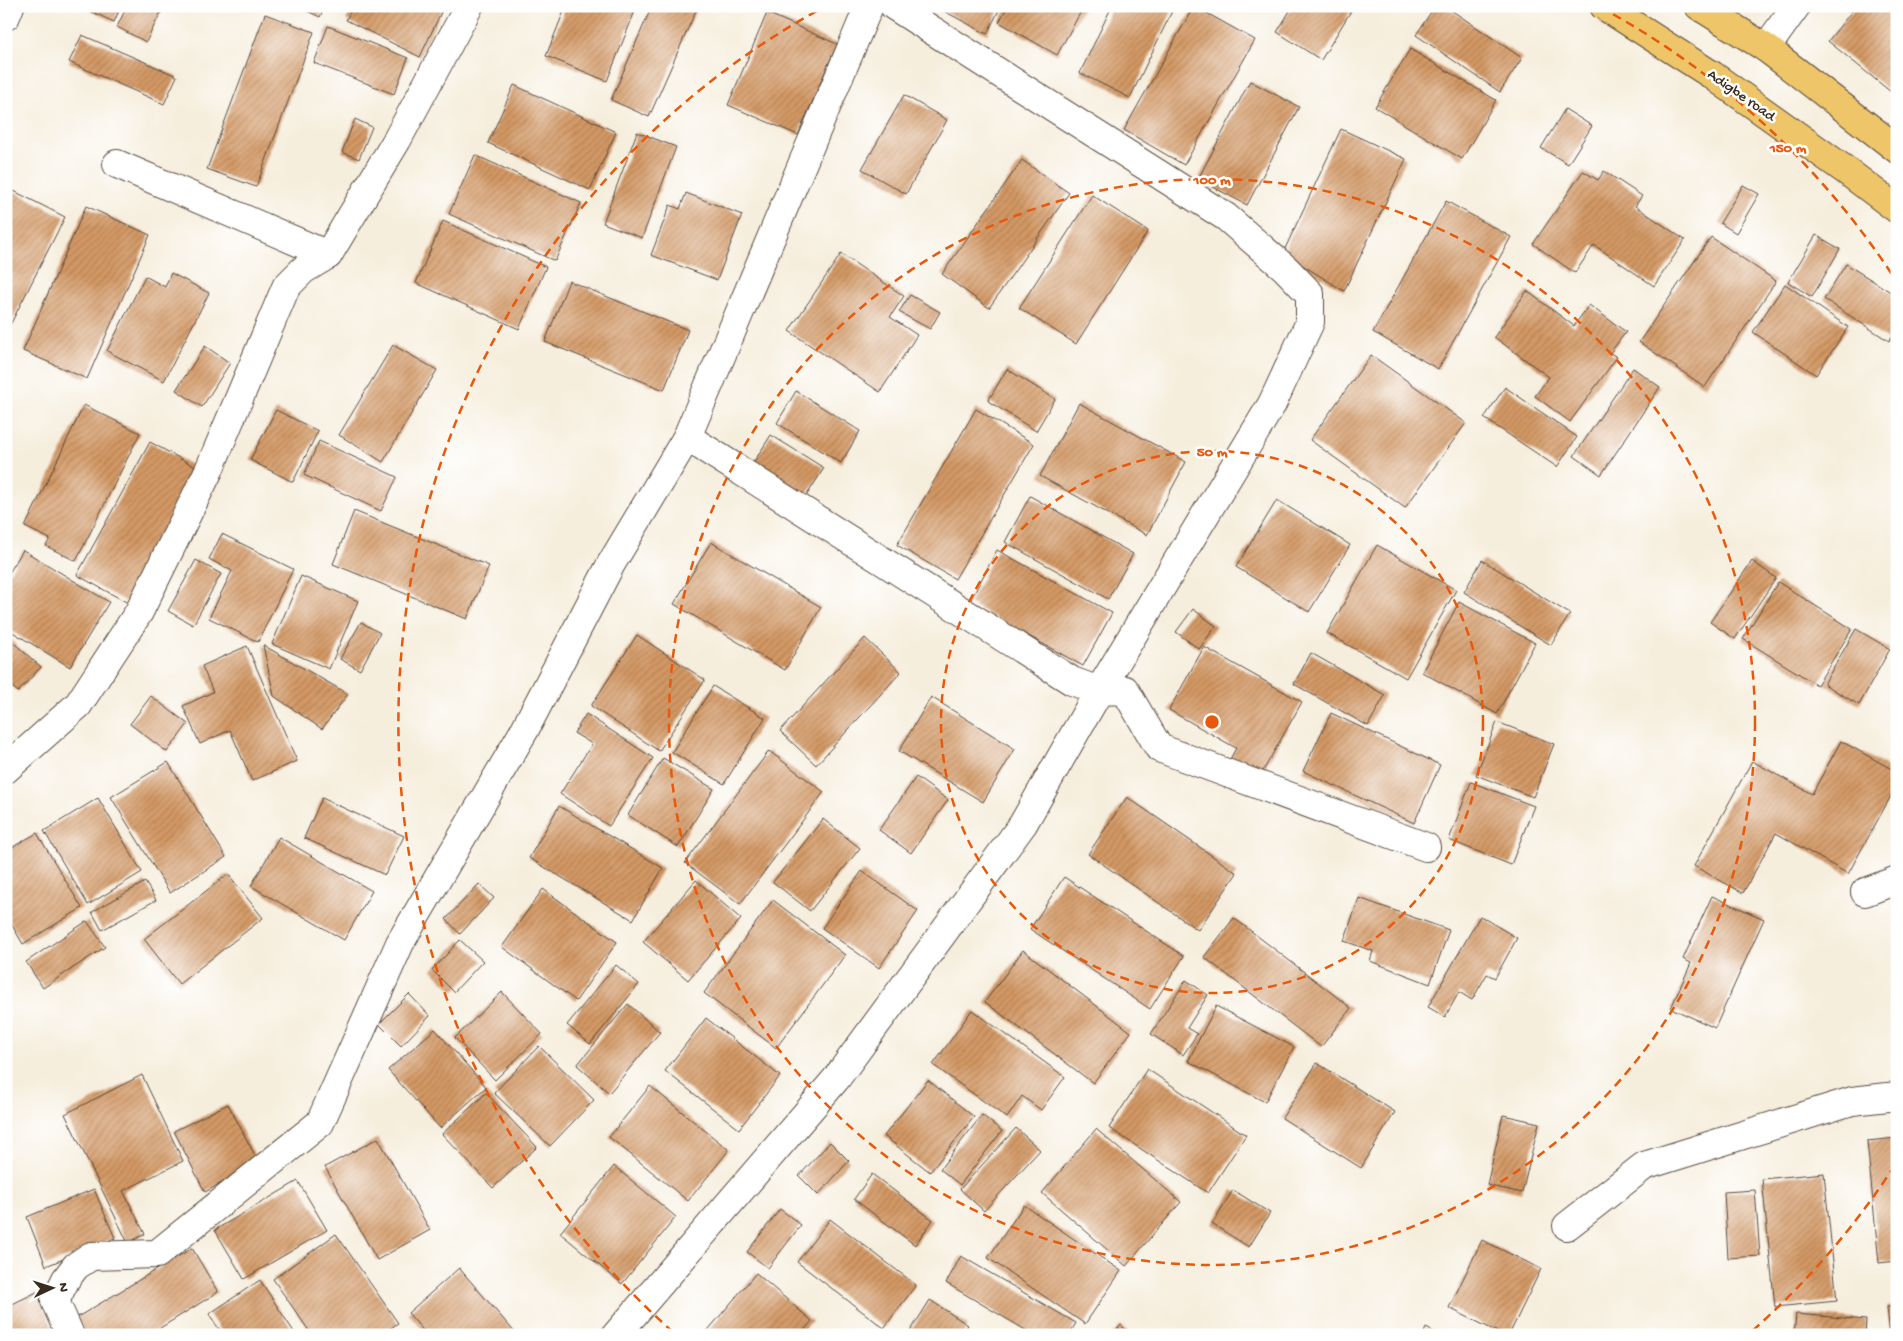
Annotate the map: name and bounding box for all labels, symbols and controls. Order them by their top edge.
street label: Adigbe road [1704,66,1779,127]
text: 150 m [1769,140,1807,158]
text: 100 m [1192,172,1231,190]
text: 50 m [1197,444,1228,462]
centre of rings [1203,713,1221,731]
north arrow [28,1264,78,1314]
text: N [54,1282,71,1292]

